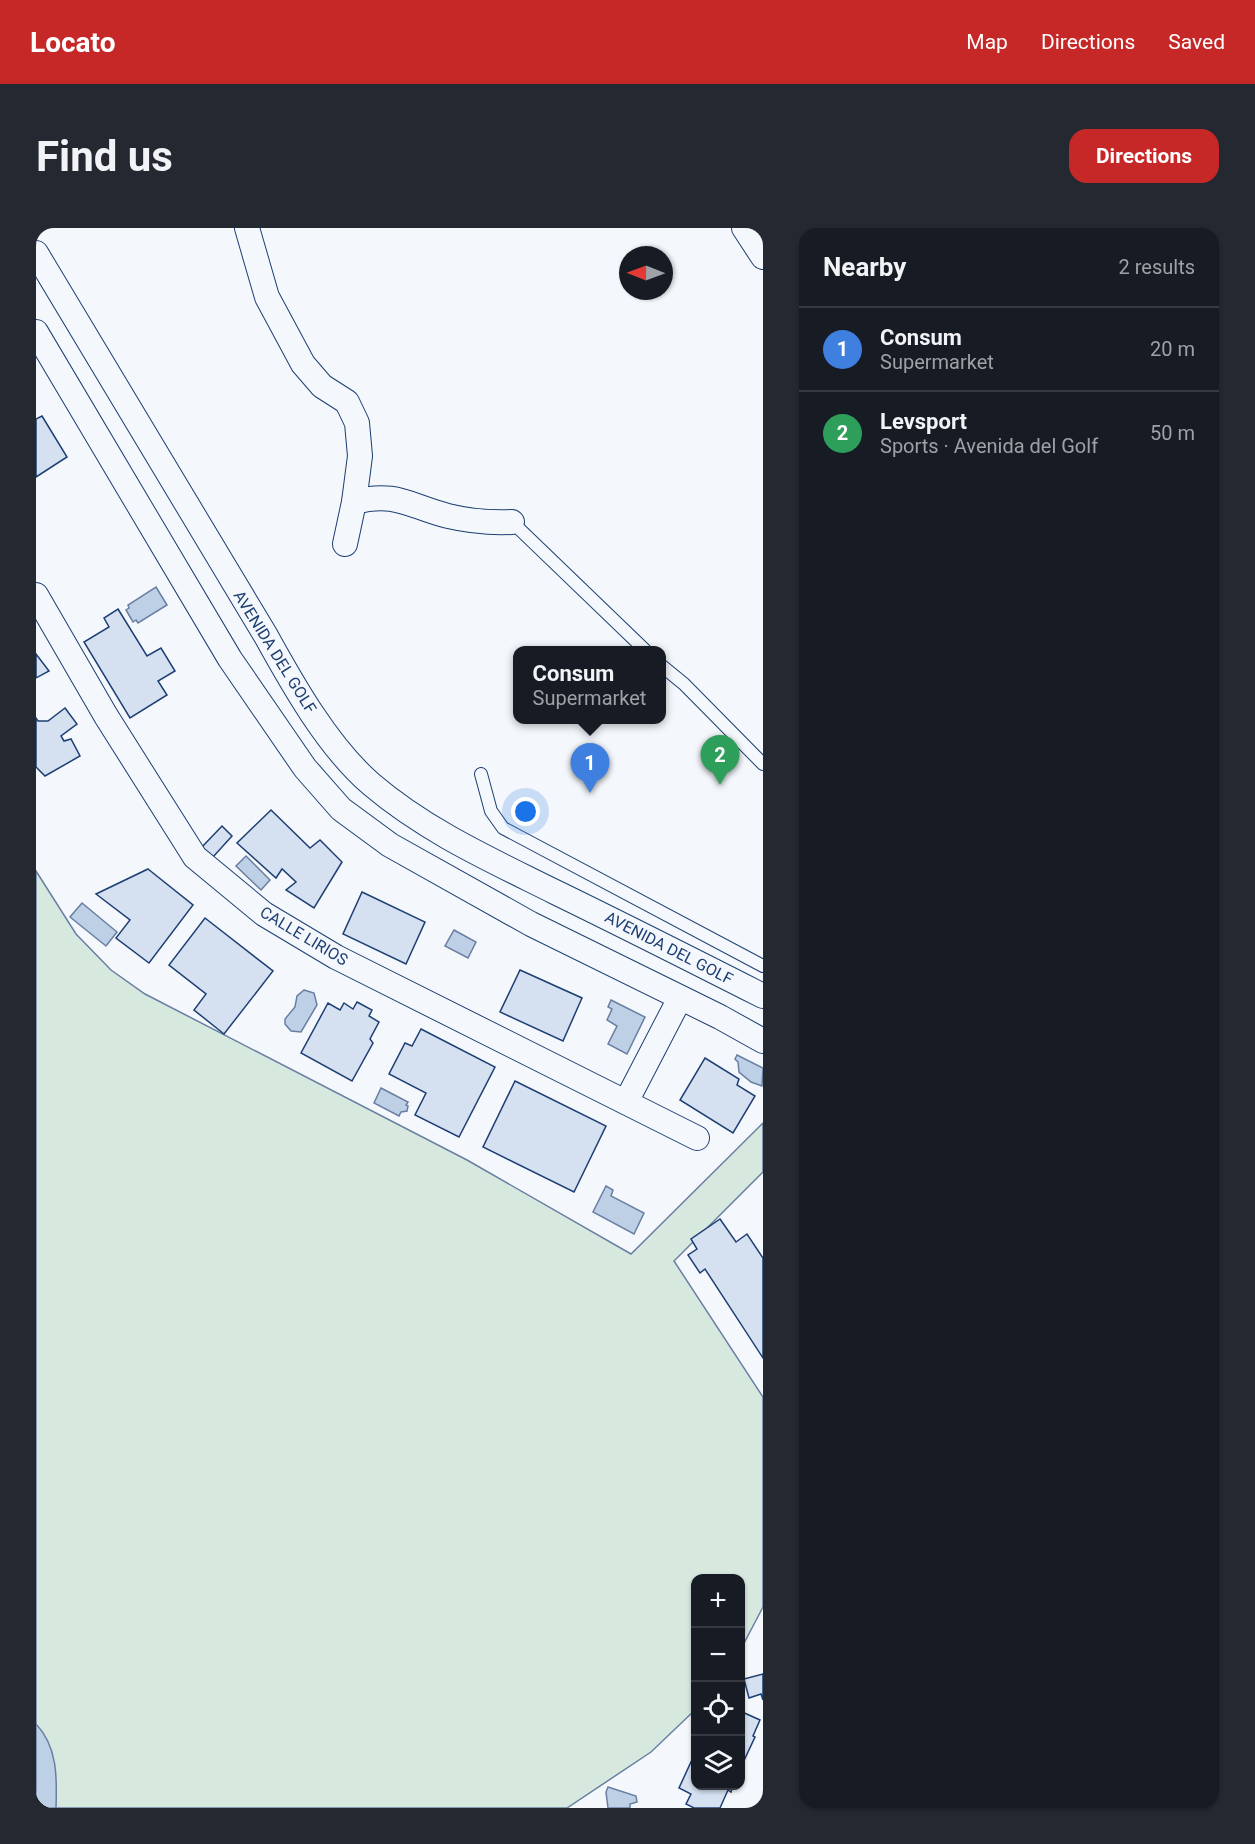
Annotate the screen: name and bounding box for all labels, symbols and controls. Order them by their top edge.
text: Locato [30,26,115,59]
text: Map [966,30,1008,54]
text: Directions [1041,30,1135,54]
text: Saved [1168,30,1225,54]
button: Directions [1069,129,1219,183]
text: Find us [36,132,173,181]
north arrow [619,246,673,300]
text: Nearby [823,252,906,282]
text: 2 results [1119,255,1195,279]
text: Consum [880,325,962,350]
text: 1 [837,337,848,361]
text: 20 m [1150,337,1195,361]
text: Supermarket [880,350,994,374]
text: Levsport [880,409,967,434]
text: 2 [837,421,848,445]
text: 50 m [1150,421,1195,445]
text: Sports · Avenida del Golf [880,434,1098,458]
street label: AVENIDA DEL GOLF [230,587,321,717]
popup [513,646,666,724]
text: Consum [533,661,614,686]
text: Supermarket [533,686,646,710]
pin: 2 [700,736,740,785]
pin: 1 [570,744,610,793]
your location [511,797,540,826]
street label: CALLE LIRIOS [257,902,351,970]
street label: AVENIDA DEL GOLF [602,908,736,989]
map controls [691,1574,745,1790]
button: + [691,1574,745,1628]
button: − [691,1628,745,1682]
button: locate [691,1682,745,1736]
button: layers [691,1736,745,1790]

